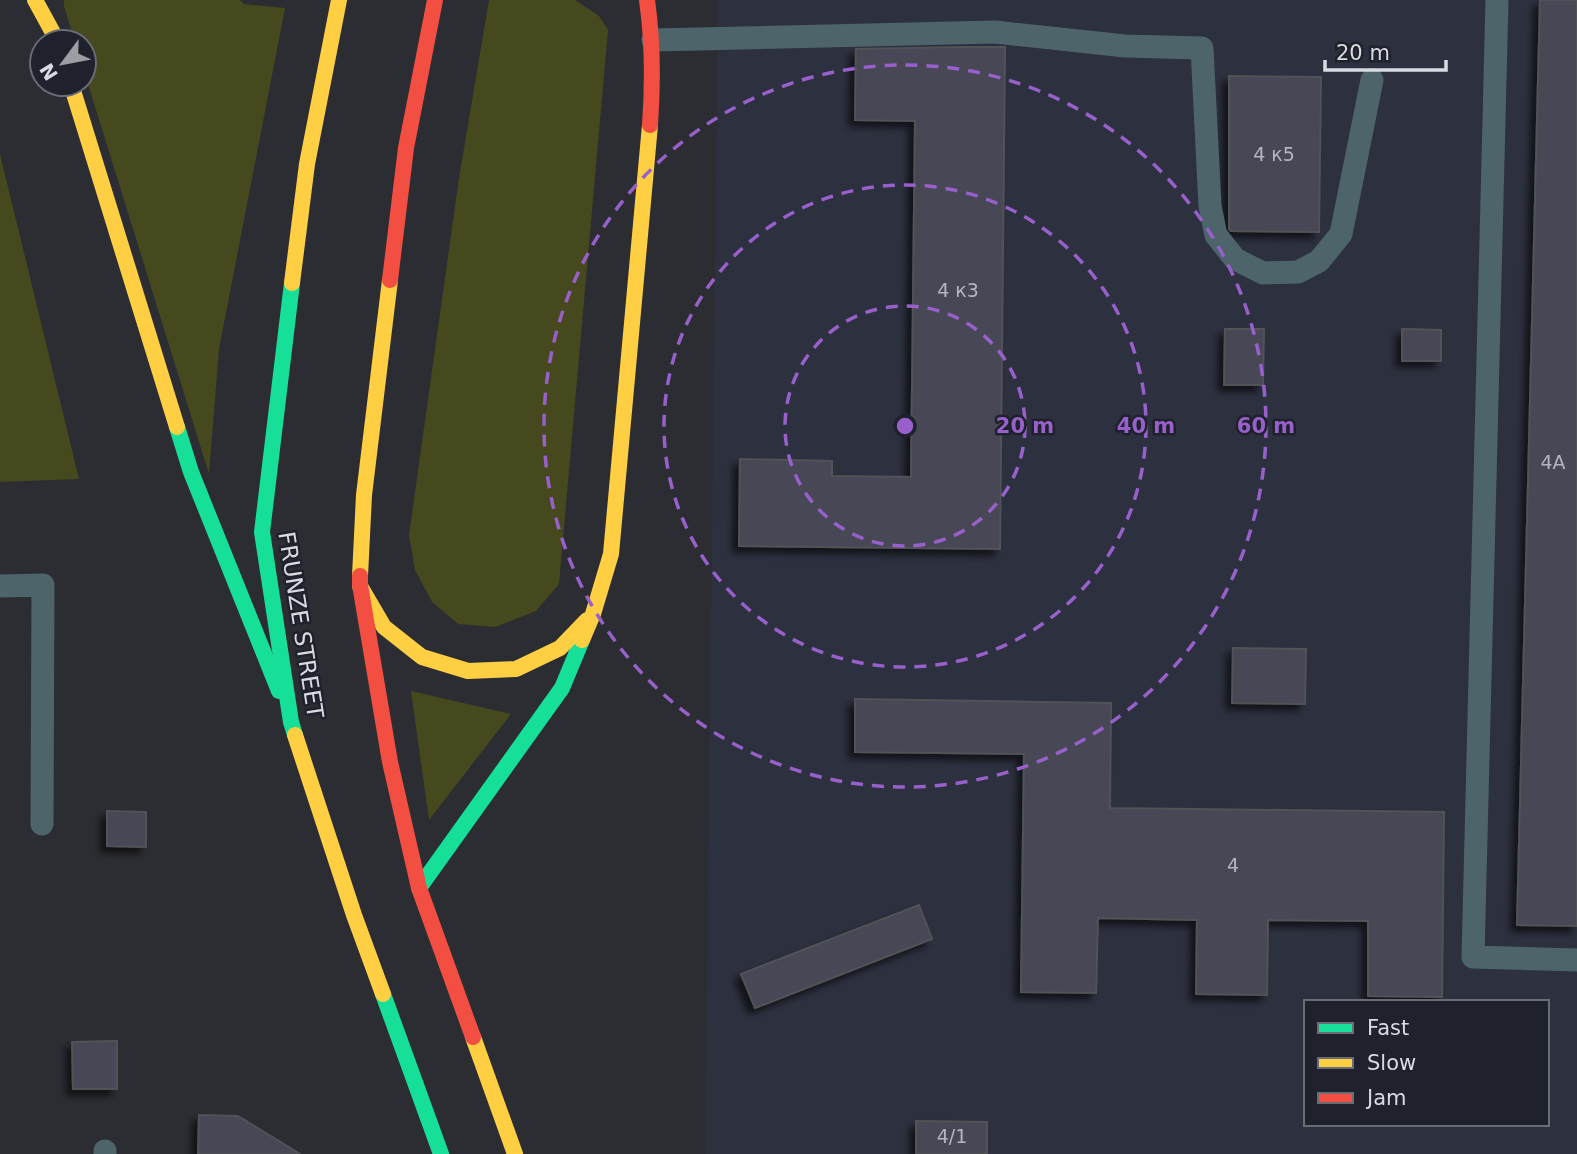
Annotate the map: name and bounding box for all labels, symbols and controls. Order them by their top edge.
north arrow [28,28,98,98]
scale bar [1325,28,1446,72]
text: 20 m [1336,41,1390,65]
text: N [35,59,62,85]
house number: 4 к5 [1253,143,1295,165]
house number: 4 к3 [937,279,979,301]
centre of rings [893,414,917,438]
text: 20 m [996,414,1054,438]
text: 40 m [1117,414,1175,438]
text: 60 m [1237,414,1295,438]
house number: 4А [1540,451,1566,473]
street label: FRUNZE STREET [273,530,329,721]
house number: 4 [1227,854,1239,876]
legend [1304,1000,1549,1126]
text: Fast [1367,1016,1409,1040]
text: Slow [1367,1051,1416,1075]
text: Jam [1365,1086,1407,1110]
house number: 4/1 [937,1125,967,1147]

